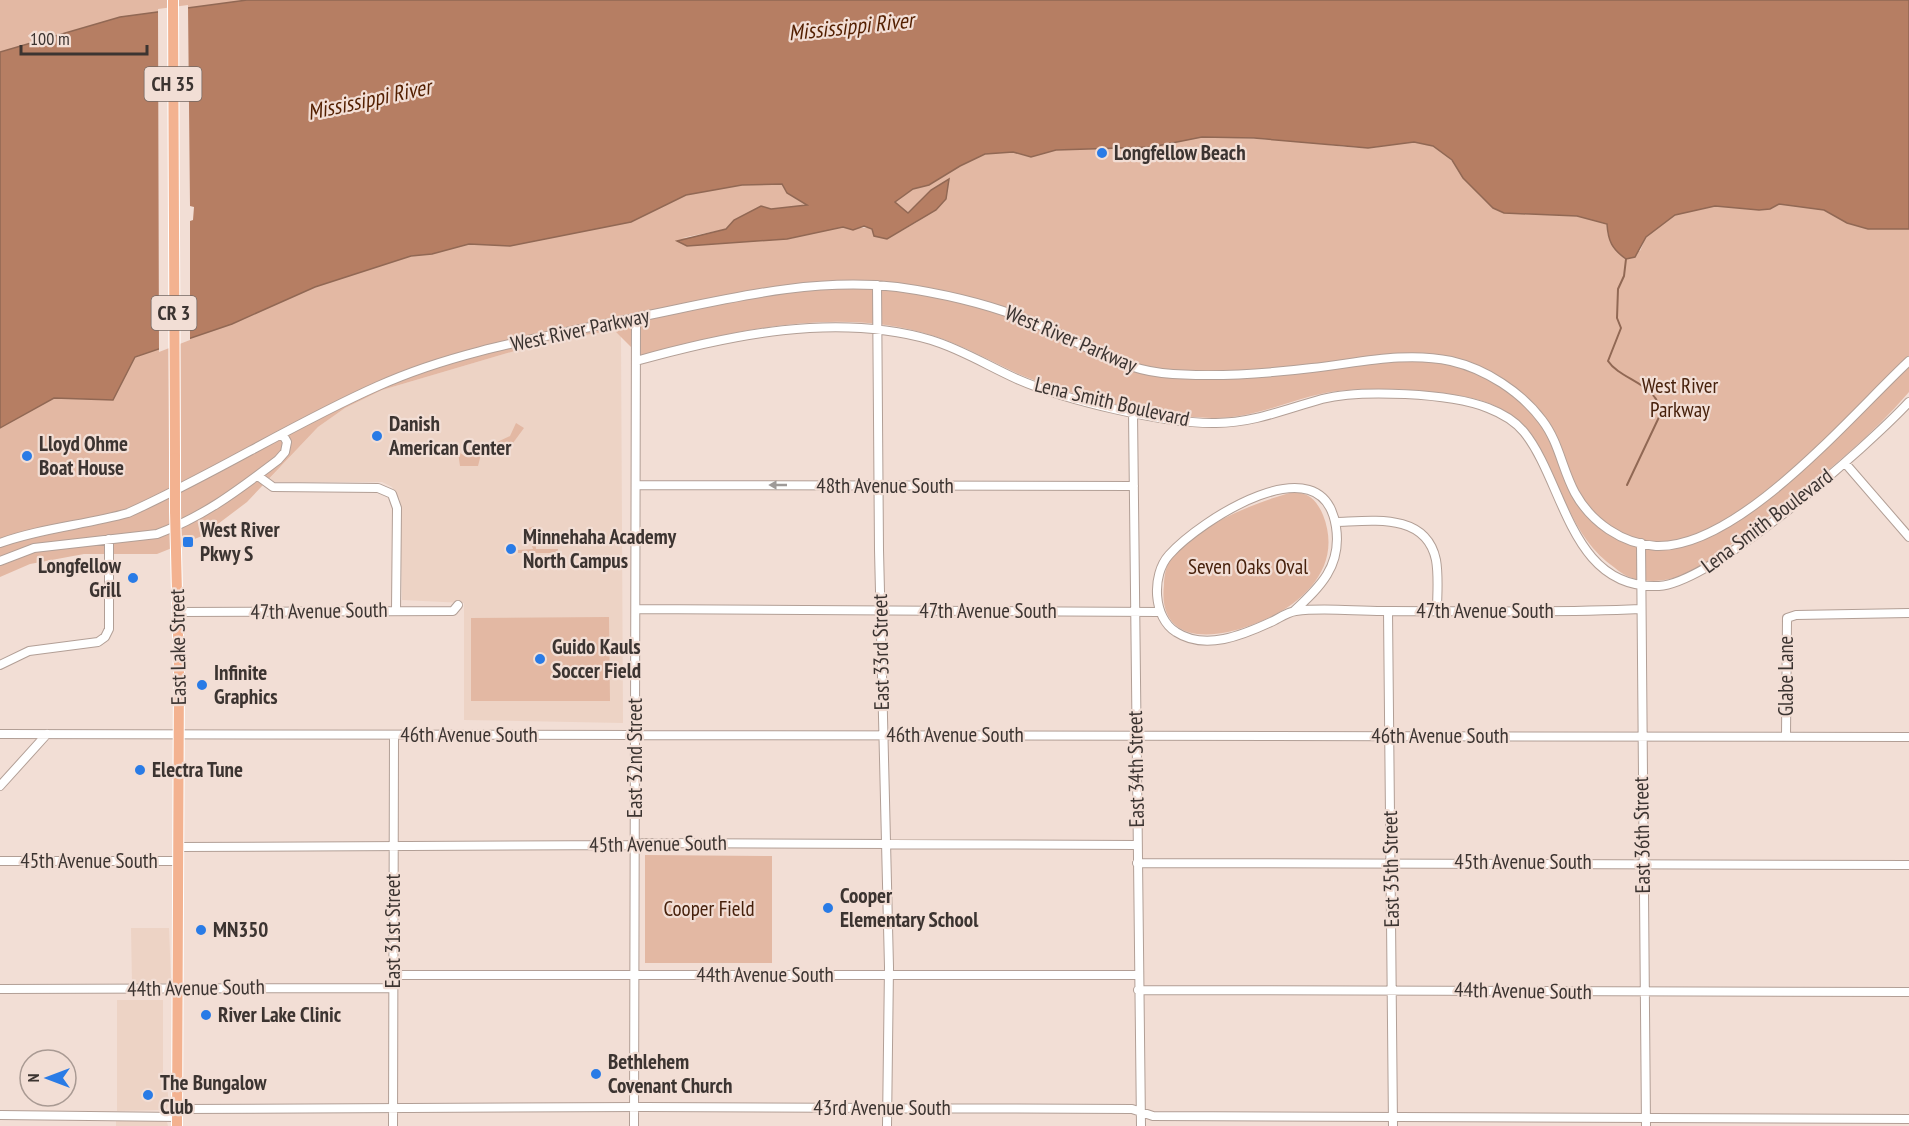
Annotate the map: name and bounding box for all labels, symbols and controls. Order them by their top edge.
water label: Mississippi River [787,5,918,46]
scale bar [21,18,147,56]
text: 100 m [30,27,70,50]
road number: CH 35 [144,67,201,101]
water label: Mississippi River [305,72,436,126]
place label: Longfellow Beach [1114,139,1246,166]
marker: Longfellow Beach [1095,146,1109,160]
road number: CR 3 [152,296,196,330]
street label: West River Parkway [1001,299,1141,379]
street label: West River Parkway [508,302,652,357]
street label: Lena Smith Boulevard [1032,371,1192,432]
park label: West River Parkway [1642,372,1719,423]
place label: Danish American Center [388,410,512,461]
marker: Danish American Center [370,429,384,443]
place label: Lloyd Ohme Boat House [39,430,128,481]
marker: Lloyd Ohme Boat House [20,449,34,463]
street label: Lena Smith Boulevard [1696,462,1838,579]
street label: 48th Avenue South [816,472,954,499]
one-way arrow [768,480,787,490]
place label: West River Pkwy S [199,516,280,567]
place label: Minnehaha Academy North Campus [523,523,677,574]
marker: West River Pkwy S [181,535,195,549]
marker: Minnehaha Academy North Campus [504,542,518,556]
place label: Longfellow Grill [38,552,122,603]
park label: Seven Oaks Oval [1188,553,1308,580]
marker: Longfellow Grill [126,571,140,585]
street label: East Lake Street [163,589,192,705]
street label: East 33rd Street [866,593,895,710]
street label: 47th Avenue South [250,596,388,625]
street label: 47th Avenue South [919,597,1057,624]
street label: 47th Avenue South [1416,597,1554,624]
place label: Guido Kauls Soccer Field [552,633,641,684]
street label: Glabe Lane [1772,636,1799,716]
marker: Guido Kauls Soccer Field [533,652,547,666]
place label: Infinite Graphics [214,659,278,710]
marker: Infinite Graphics [195,678,209,692]
street label: East 32nd Street [621,698,648,818]
street label: East 34th Street [1121,710,1150,828]
street label: 46th Avenue South [400,721,538,748]
street label: 46th Avenue South [886,721,1024,748]
street label: 46th Avenue South [1371,722,1509,749]
place label: Electra Tune [152,756,243,783]
marker: Electra Tune [133,763,147,777]
street label: East 36th Street [1627,776,1656,894]
street label: East 35th Street [1376,810,1405,928]
street label: 45th Avenue South [589,829,727,858]
street label: 45th Avenue South [20,847,158,874]
street label: 45th Avenue South [1454,848,1592,875]
street label: East 31st Street [379,874,406,988]
place label: Cooper Elementary School [840,882,979,933]
park label: Cooper Field [663,895,755,922]
marker: Cooper Elementary School [821,901,835,915]
place label: MN350 [213,916,268,943]
marker: MN350 [194,923,208,937]
street label: 44th Avenue South [696,961,834,988]
street label: 44th Avenue South [127,973,265,1002]
street label: 44th Avenue South [1454,976,1592,1005]
place label: River Lake Clinic [218,1001,342,1028]
marker: River Lake Clinic [199,1008,213,1022]
north arrow [18,1048,78,1108]
place label: Bethlehem Covenant Church [608,1048,732,1099]
marker: Bethlehem Covenant Church [589,1067,603,1081]
place label: The Bungalow Club [160,1069,267,1120]
text: N [23,1074,43,1082]
marker: The Bungalow Club [141,1088,155,1102]
street label: 43rd Avenue South [813,1094,951,1121]

